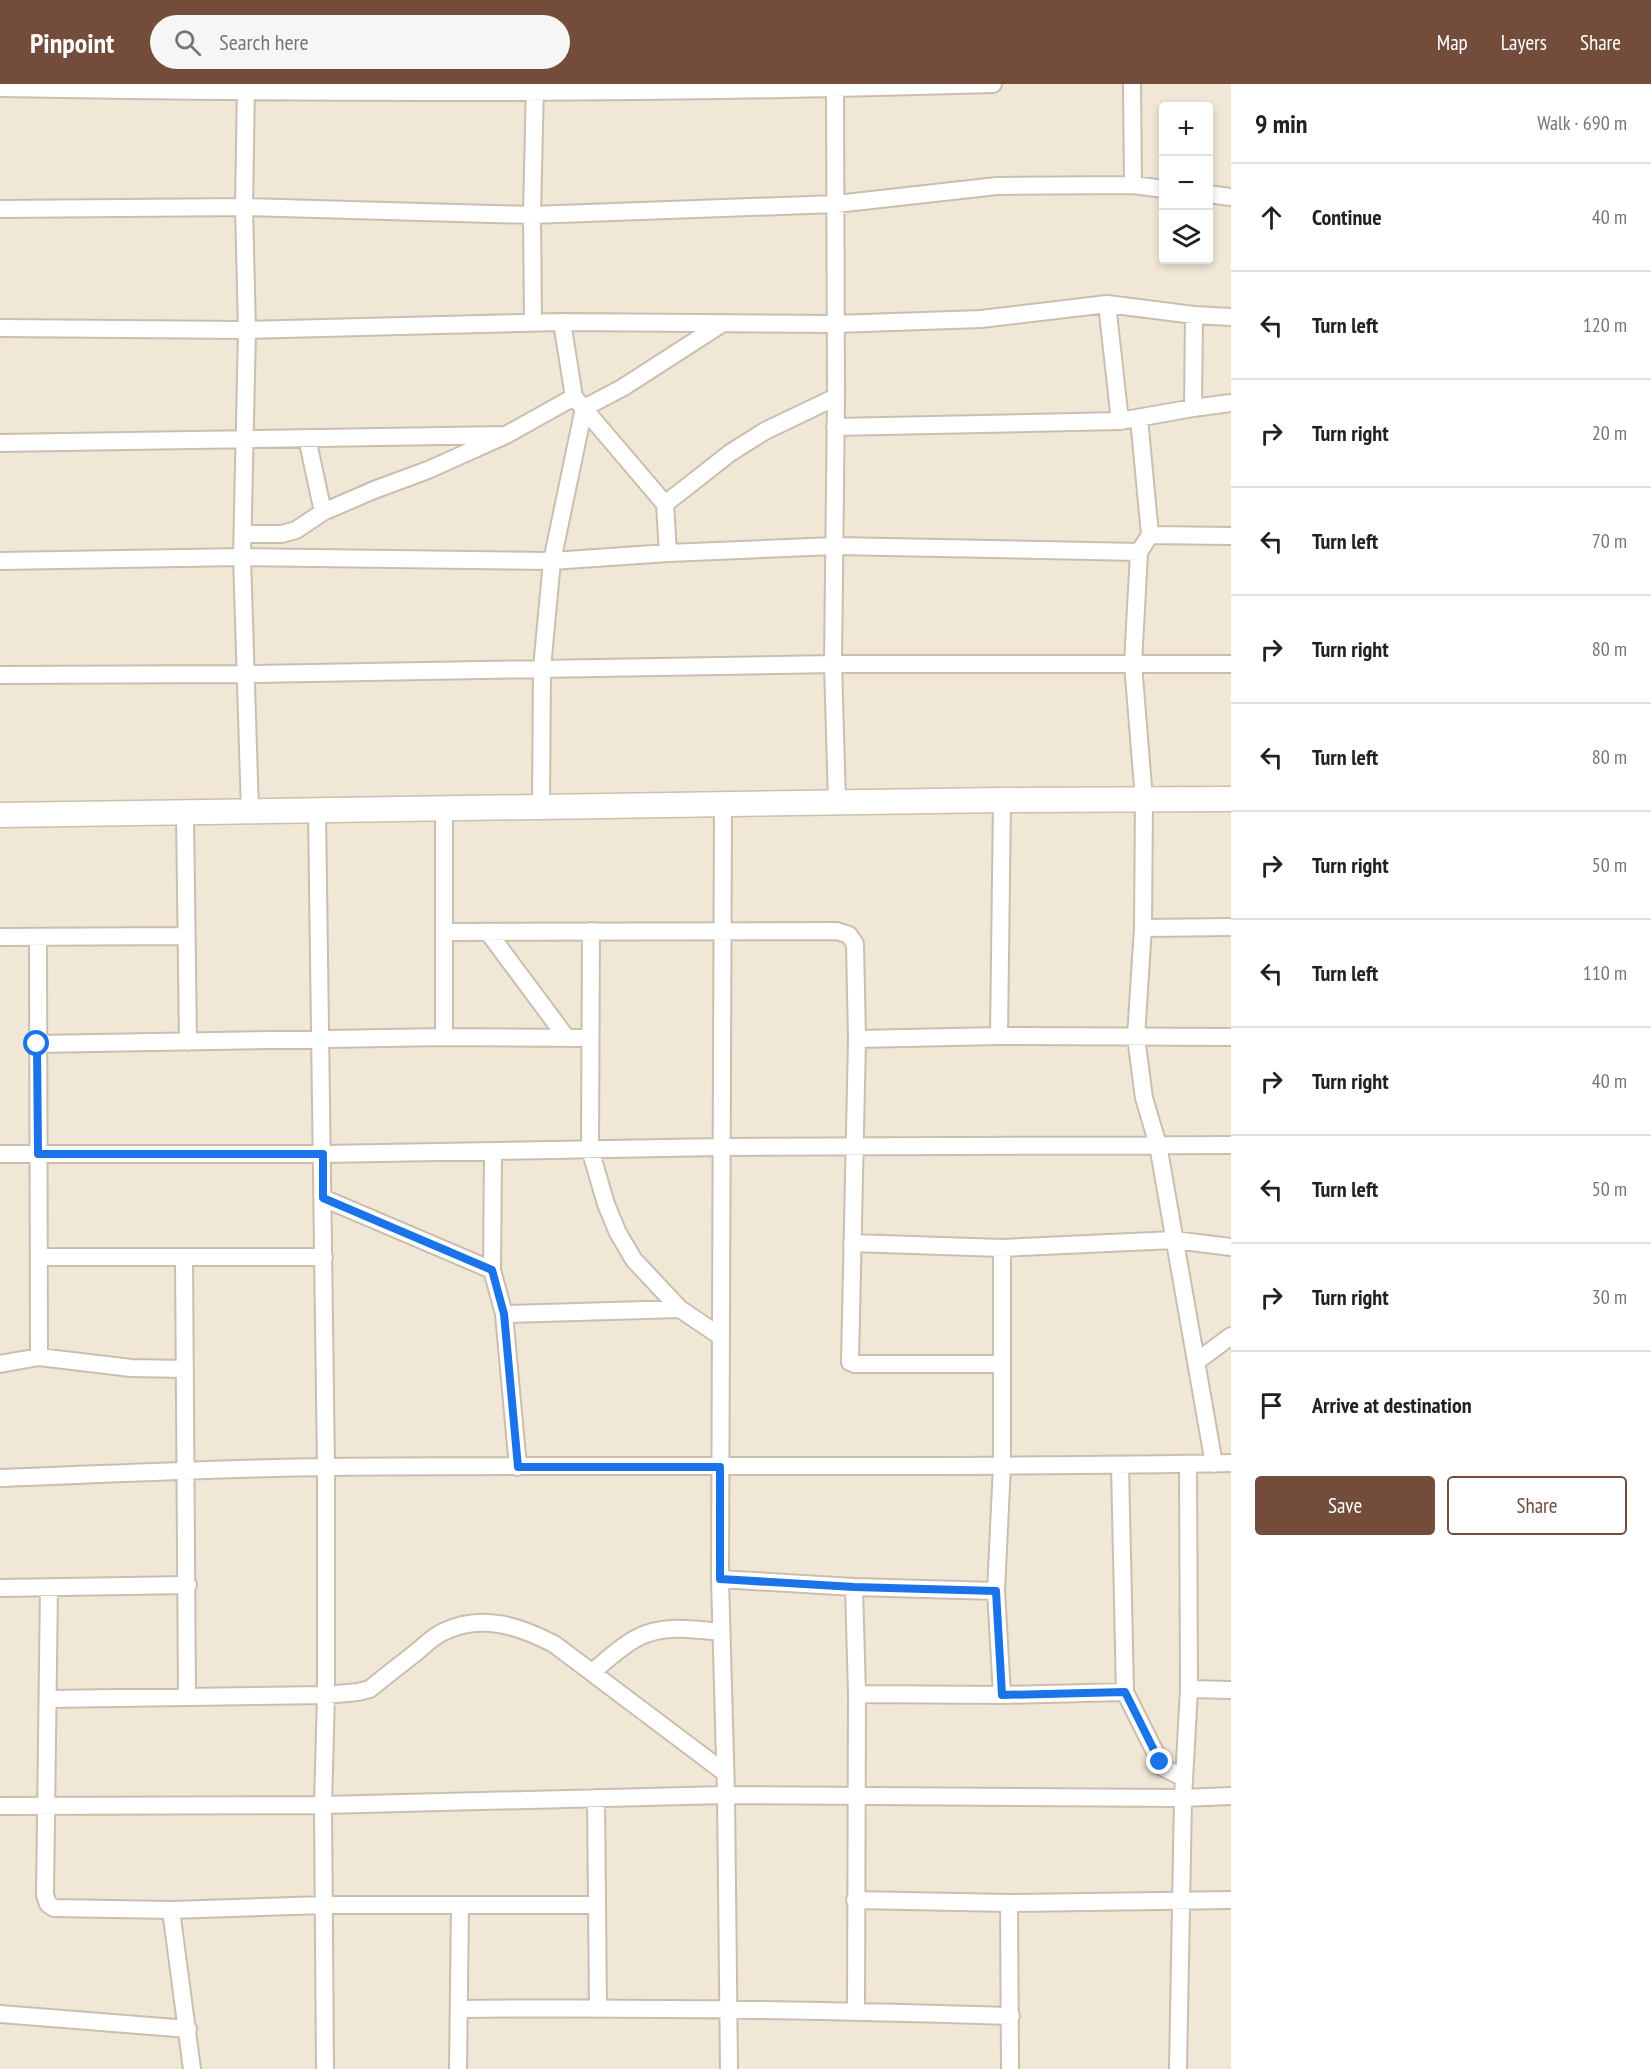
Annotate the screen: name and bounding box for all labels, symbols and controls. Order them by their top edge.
search box [150,15,570,69]
text: Pinpoint [30,24,114,61]
icon: search [171,26,204,59]
text: Search here [219,28,309,56]
text: Map [1437,29,1468,56]
text: Layers [1501,29,1547,56]
text: Share [1580,29,1621,56]
map controls [1159,102,1213,264]
button: + [1159,102,1213,156]
text: 9 min [1255,107,1308,140]
text: Walk · 690 m [1537,110,1627,136]
button: − [1159,156,1213,210]
icon: ahead [1255,201,1288,234]
text: Continue [1312,203,1382,231]
text: 40 m [1592,204,1627,230]
button: layers [1159,210,1213,264]
icon: left [1255,309,1288,342]
text: Turn left [1312,311,1378,339]
text: 120 m [1583,312,1627,338]
icon: right [1255,417,1288,450]
text: Turn right [1312,419,1389,447]
text: 20 m [1592,420,1627,446]
icon: left [1255,525,1288,558]
text: Turn left [1312,527,1378,555]
text: 70 m [1592,528,1627,554]
icon: right [1255,633,1288,666]
text: Turn right [1312,635,1389,663]
text: 80 m [1592,636,1627,662]
icon: left [1255,741,1288,774]
text: Turn left [1312,743,1378,771]
text: 80 m [1592,744,1627,770]
icon: right [1255,849,1288,882]
text: Turn right [1312,851,1389,879]
text: 50 m [1592,852,1627,878]
icon: left [1255,957,1288,990]
text: Turn left [1312,959,1378,987]
text: 110 m [1583,960,1627,986]
route start [23,1030,49,1056]
icon: right [1255,1065,1288,1098]
text: Turn right [1312,1067,1389,1095]
text: 40 m [1592,1068,1627,1094]
icon: left [1255,1173,1288,1206]
text: Turn left [1312,1175,1378,1203]
text: 50 m [1592,1176,1627,1202]
icon: right [1255,1281,1288,1314]
text: Turn right [1312,1283,1389,1311]
text: 30 m [1592,1284,1627,1310]
icon: arrive [1255,1389,1288,1422]
text: Arrive at destination [1312,1391,1472,1419]
button: Save [1255,1476,1435,1535]
button: Share [1447,1476,1627,1535]
route end [1146,1748,1172,1774]

